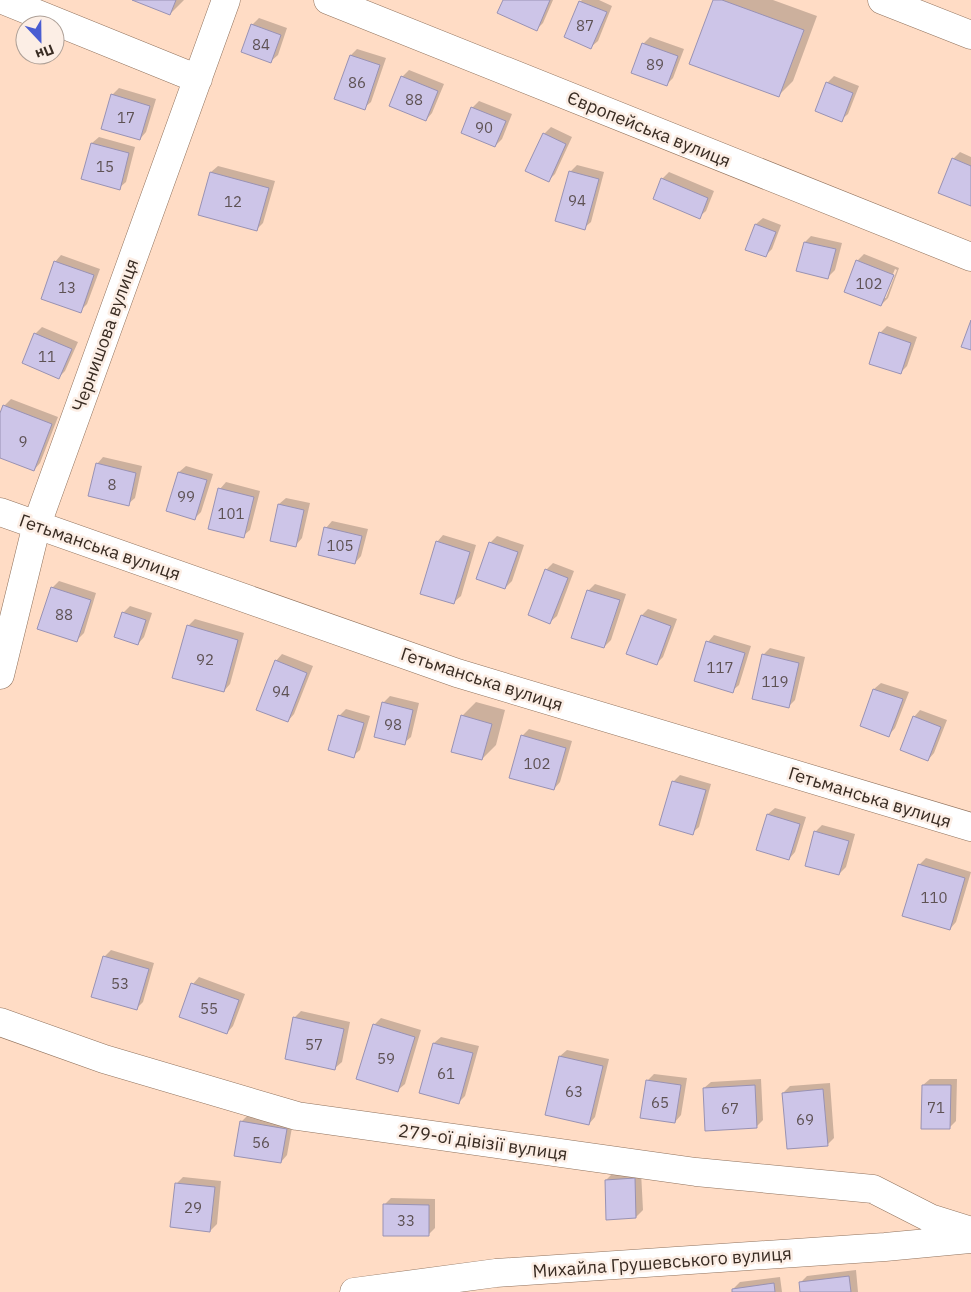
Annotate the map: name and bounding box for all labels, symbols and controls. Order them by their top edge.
north arrow [15,15,65,65]
house number: 87 [576,16,594,35]
house number: 84 [252,35,270,54]
text: Пн [33,40,57,64]
house number: 89 [646,55,664,74]
house number: 86 [348,73,366,92]
street label: Європейська вулиця [564,86,734,172]
house number: 88 [405,90,423,109]
house number: 17 [117,108,135,127]
house number: 90 [475,118,493,137]
house number: 15 [96,157,114,176]
house number: 94 [568,191,586,210]
house number: 12 [224,192,242,211]
street label: Чернишова вулиця [67,255,143,415]
house number: 102 [855,274,883,293]
house number: 13 [58,278,76,297]
house number: 11 [38,347,56,366]
house number: 9 [18,432,28,451]
house number: 8 [107,475,117,494]
house number: 99 [177,487,195,506]
house number: 101 [217,504,245,523]
street label: Гетьманська вулиця [16,509,184,585]
house number: 105 [326,536,354,555]
house number: 88 [55,605,73,624]
street label: Гетьманська вулиця [398,642,566,716]
house number: 92 [196,650,214,669]
house number: 117 [706,658,734,677]
house number: 119 [761,672,789,691]
house number: 94 [272,682,290,701]
house number: 98 [384,715,402,734]
house number: 102 [523,754,551,773]
street label: Гетьманська вулиця [786,761,954,833]
house number: 110 [920,888,948,907]
house number: 53 [111,974,129,993]
house number: 55 [200,999,218,1018]
house number: 57 [305,1035,323,1054]
house number: 59 [377,1049,395,1068]
house number: 61 [437,1064,455,1083]
house number: 63 [565,1082,583,1101]
house number: 65 [651,1093,669,1112]
house number: 71 [927,1098,945,1117]
house number: 67 [721,1099,739,1118]
house number: 69 [796,1110,814,1129]
street label: 279-ої дівізії вулиця [397,1119,569,1165]
house number: 56 [252,1133,270,1152]
house number: 29 [184,1198,202,1217]
house number: 33 [397,1211,415,1230]
street label: Михайла Грушевського вулиця [532,1241,792,1283]

